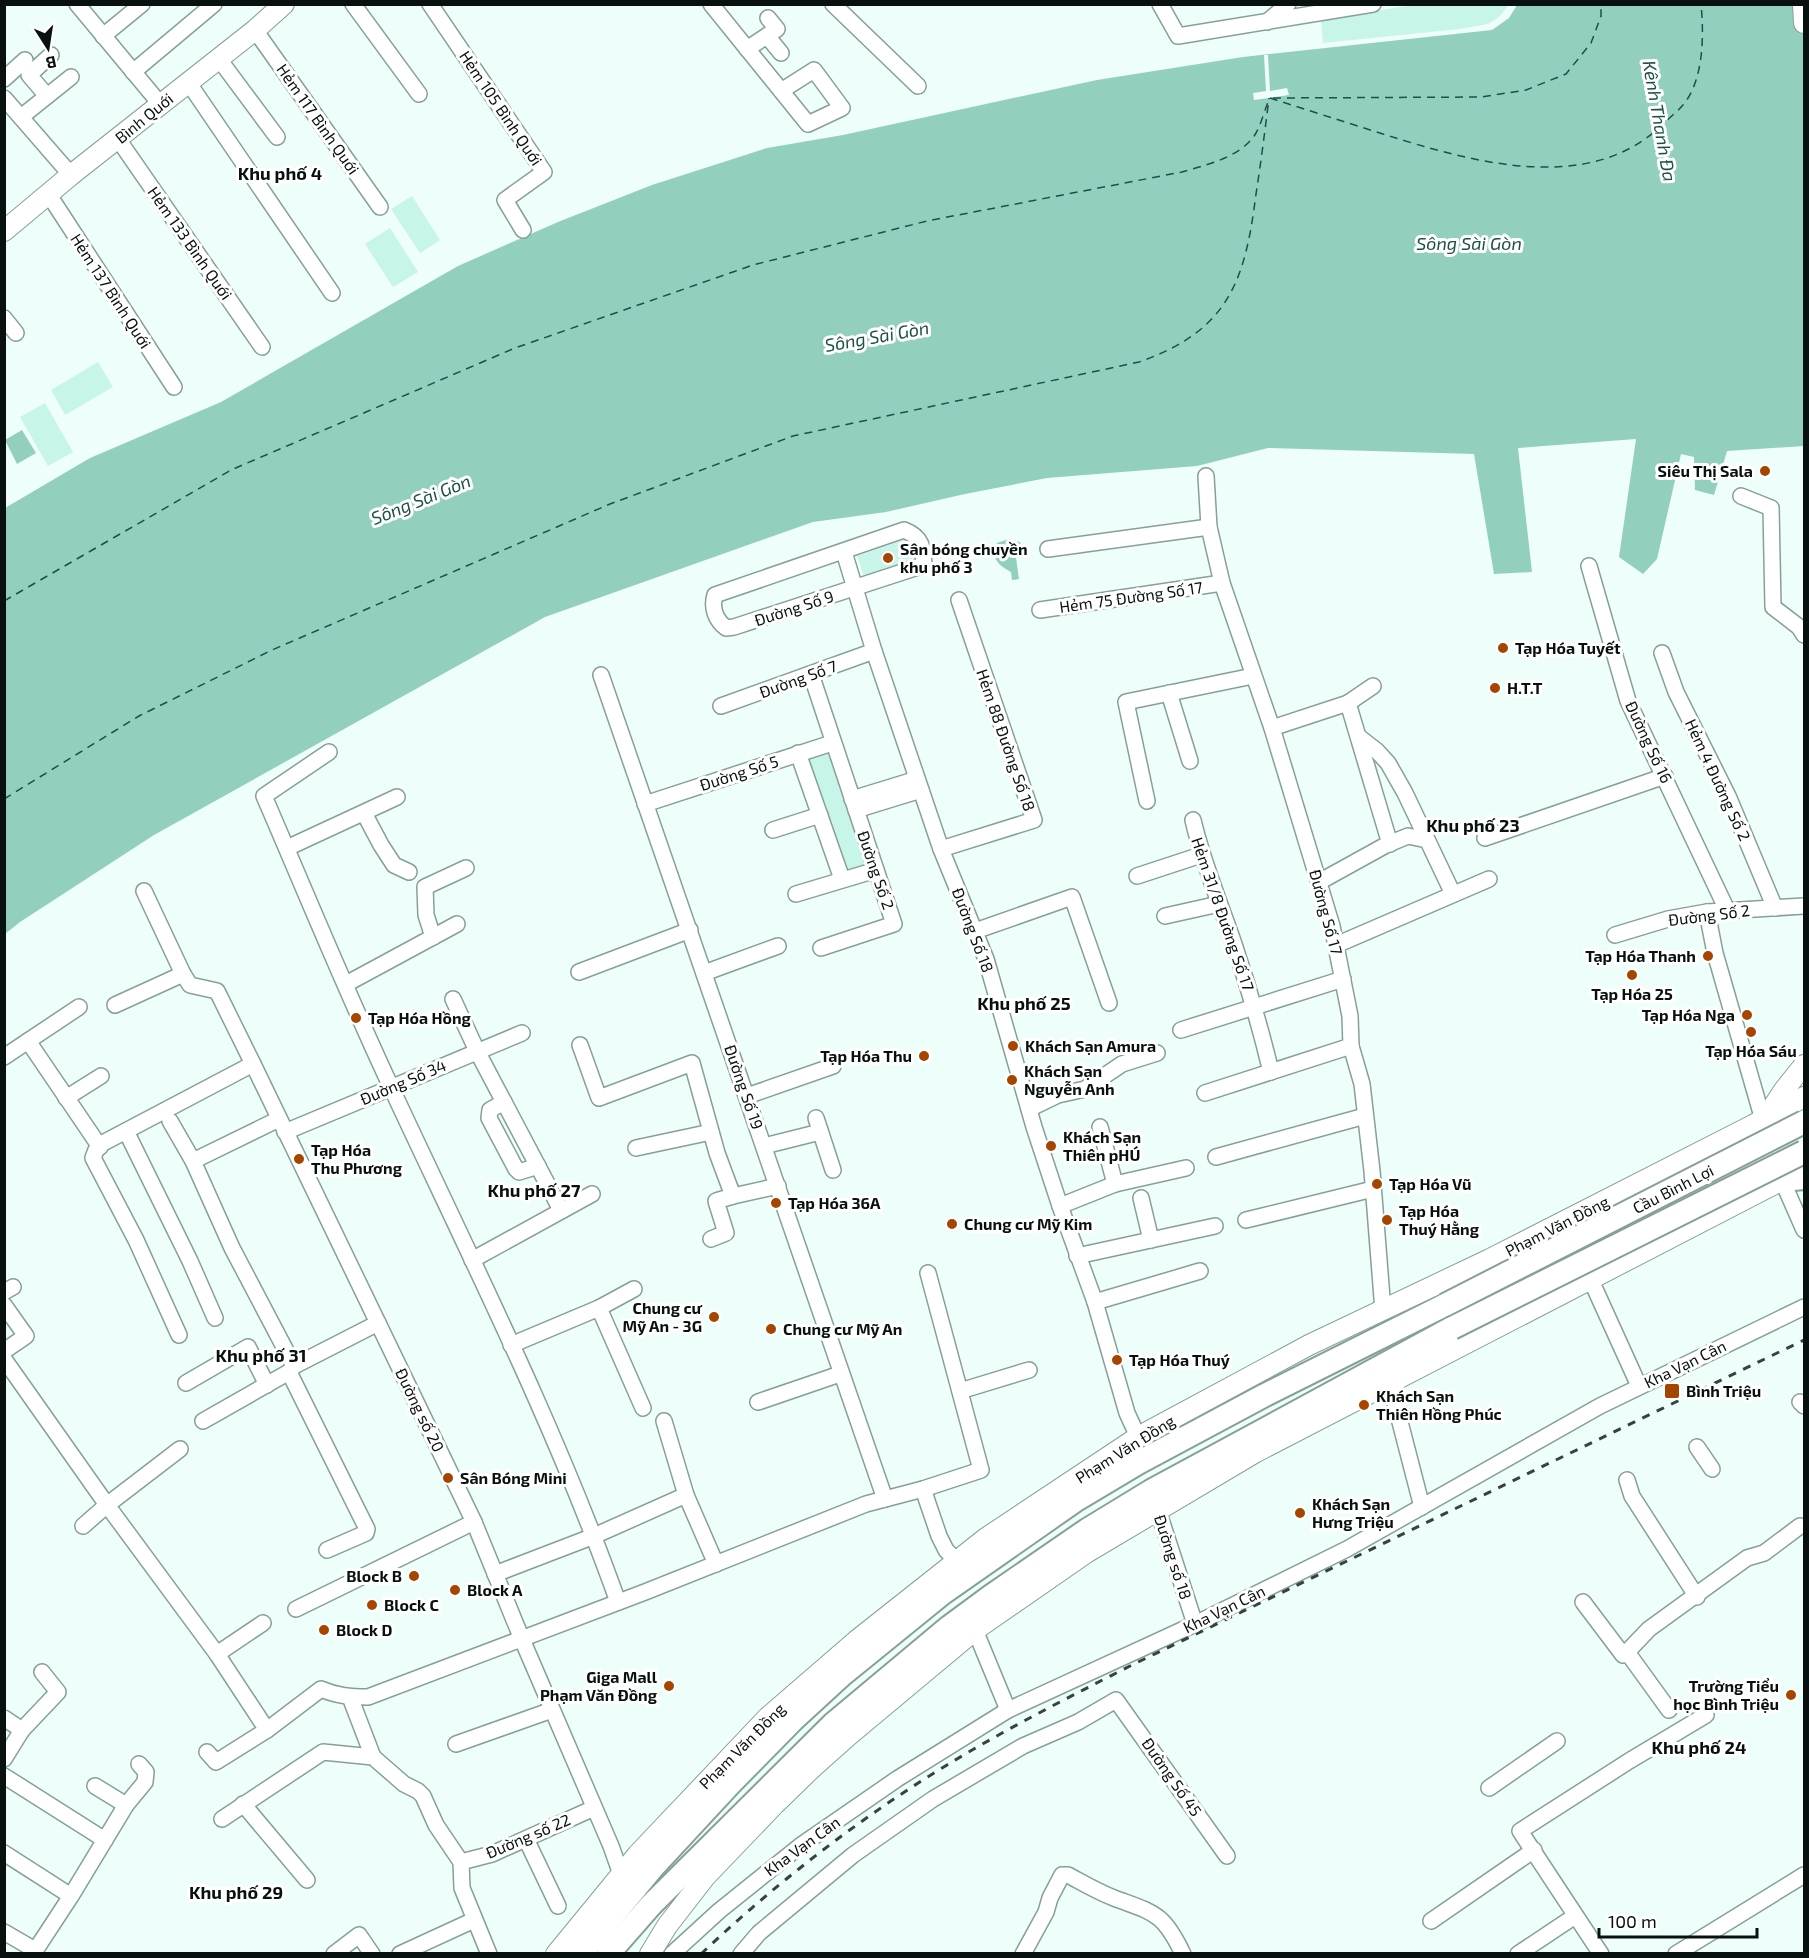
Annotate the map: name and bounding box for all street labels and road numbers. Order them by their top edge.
street label: Hẻm 105 Bình Quới [455,47,547,169]
street label: Hẻm 117 Bình Quới [272,60,364,178]
street label: Bình Quới [111,88,177,148]
street label: Hẻm 133 Bình Quới [143,182,237,304]
street label: Hẻm 137 Bình Quới [66,230,156,352]
street label: Hẻm 75 Đường Số 17 [1058,577,1204,616]
street label: Đường Số 9 [752,586,836,629]
street label: Đường Số 7 [756,656,839,701]
street label: Hẻm 88 Đường Số 18 [973,666,1040,813]
street label: Đường Số 16 [1622,698,1677,786]
street label: Hẻm 4 Đường Số 2 [1682,716,1755,844]
street label: Đường Số 5 [697,751,781,794]
street label: Đường Số 2 [854,828,899,912]
street label: Hẻm 31/8 Đường Số 17 [1188,835,1259,993]
street label: Đường Số 17 [1306,867,1347,957]
street label: Đường Số 18 [949,885,998,975]
street label: Đường Số 2 [1667,900,1751,929]
street label: Đường Số 19 [721,1042,768,1132]
street label: Đường Số 34 [357,1055,449,1108]
street label: Cầu Bình Lợi [1629,1160,1716,1217]
street label: Phạm Văn Đồng [1502,1191,1612,1260]
street label: Kha Vạn Cân [1641,1336,1729,1392]
street label: Đường số 20 [392,1365,449,1455]
street label: Phạm Văn Đồng [1071,1410,1178,1487]
street label: Đường số 18 [1151,1512,1196,1602]
street label: Kha Vạn Cân [1180,1581,1268,1637]
street label: Phạm Văn Đồng [695,1699,789,1793]
street label: Đường Số 45 [1138,1734,1206,1820]
street label: Đường số 22 [483,1809,573,1862]
street label: Kha Vạn Cân [760,1812,843,1879]

